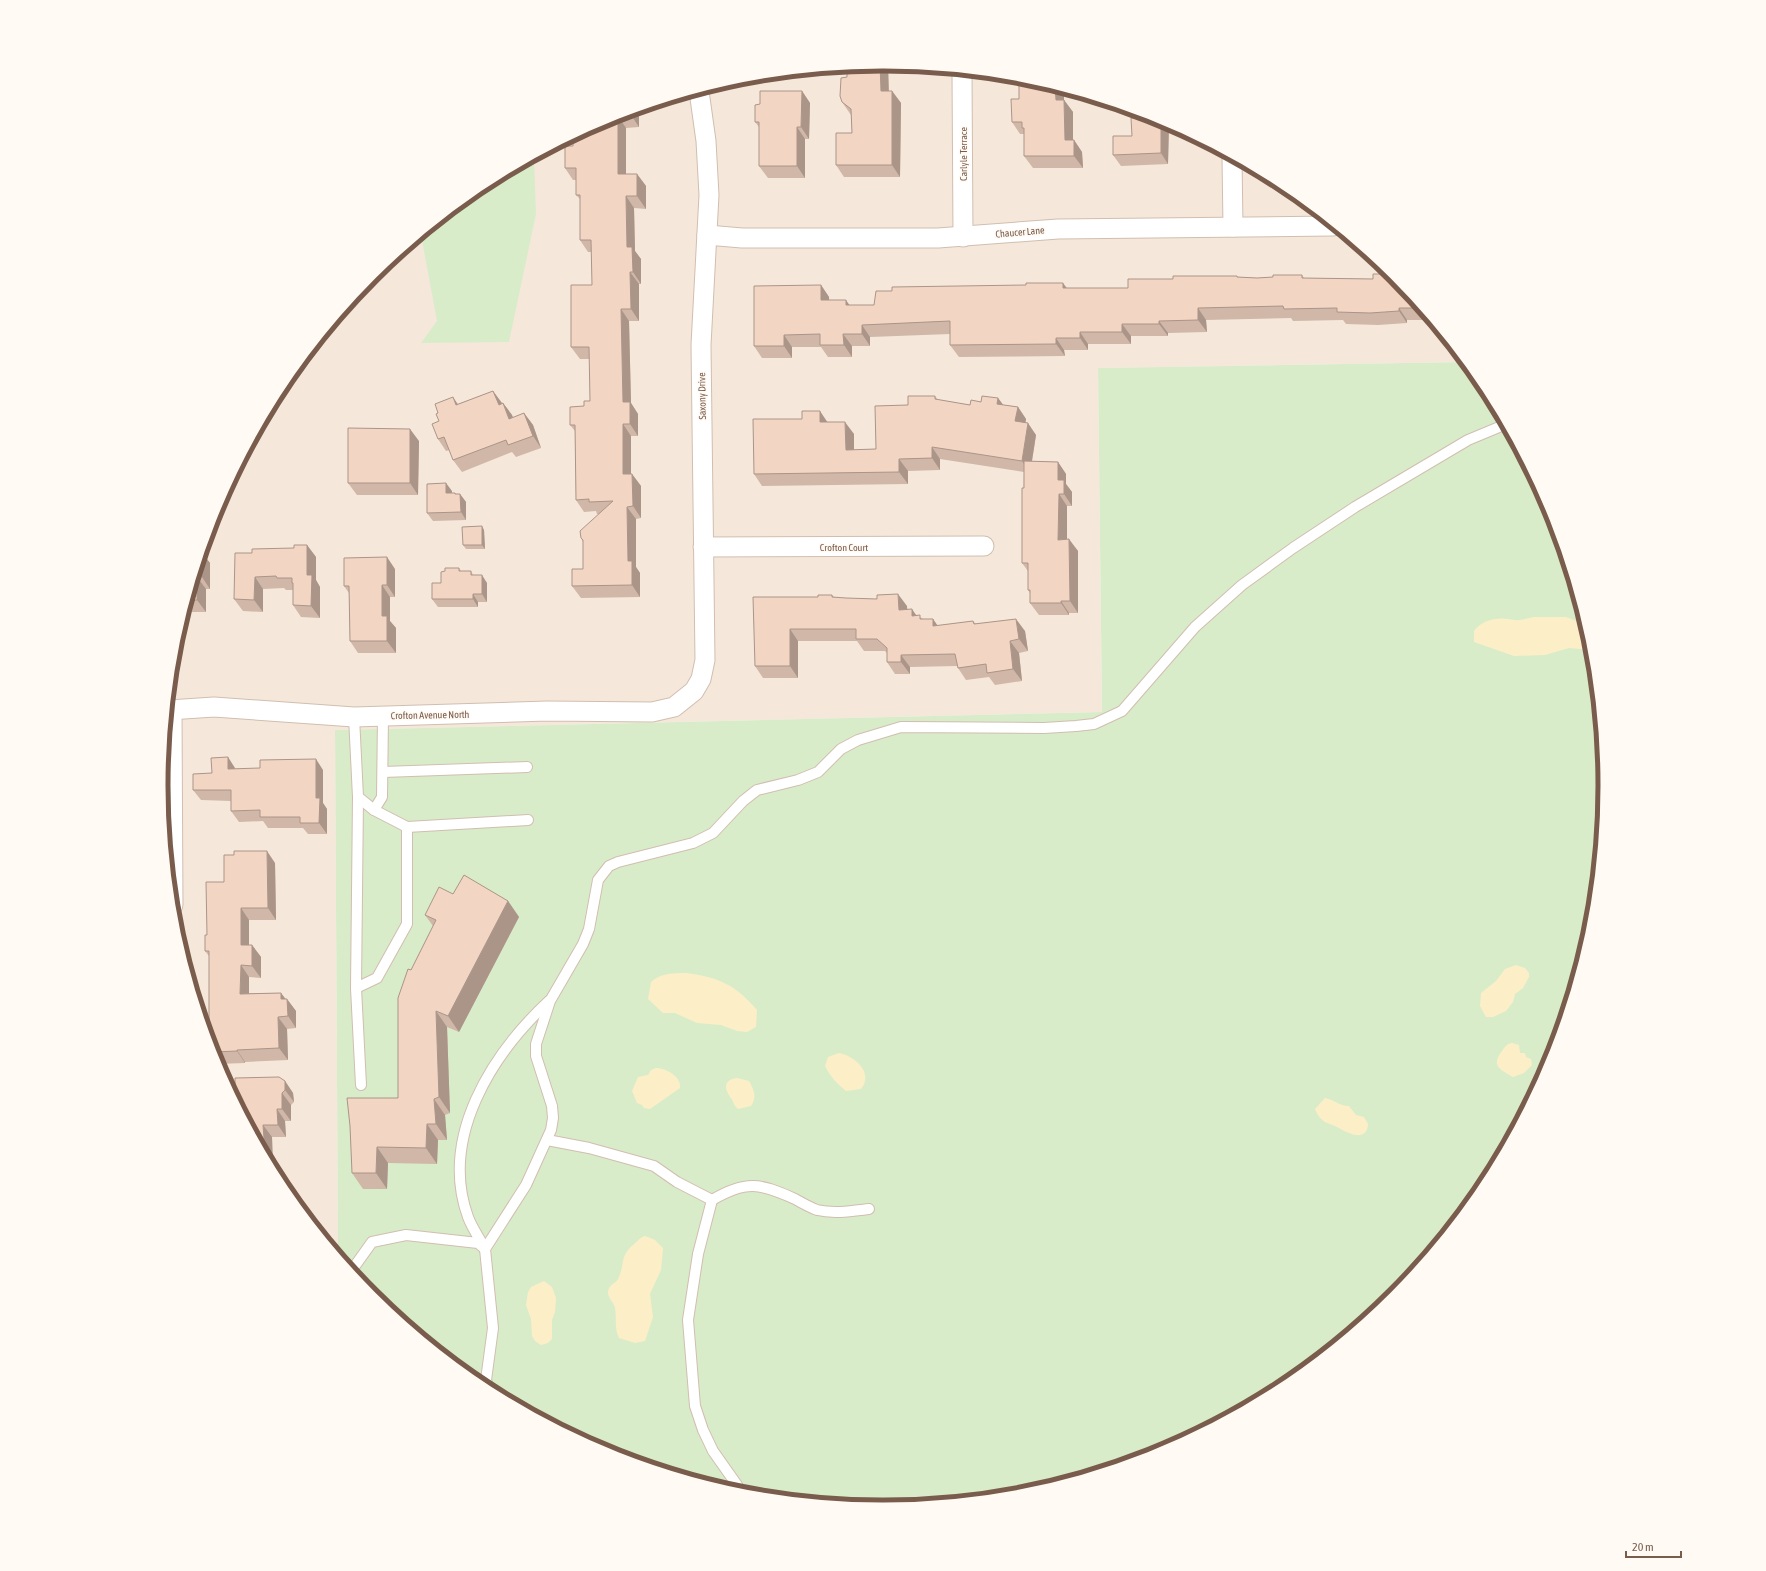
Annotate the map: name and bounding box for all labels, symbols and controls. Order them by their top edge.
street label: Carlyle Terrace [958,126,969,181]
street label: Chaucer Lane [995,224,1045,240]
street label: Saxony Drive [696,372,708,420]
street label: Crofton Court [820,542,868,553]
street label: Crofton Avenue North [390,709,470,721]
scale bar [1626,1533,1681,1559]
text: 20 m [1632,1540,1654,1554]

